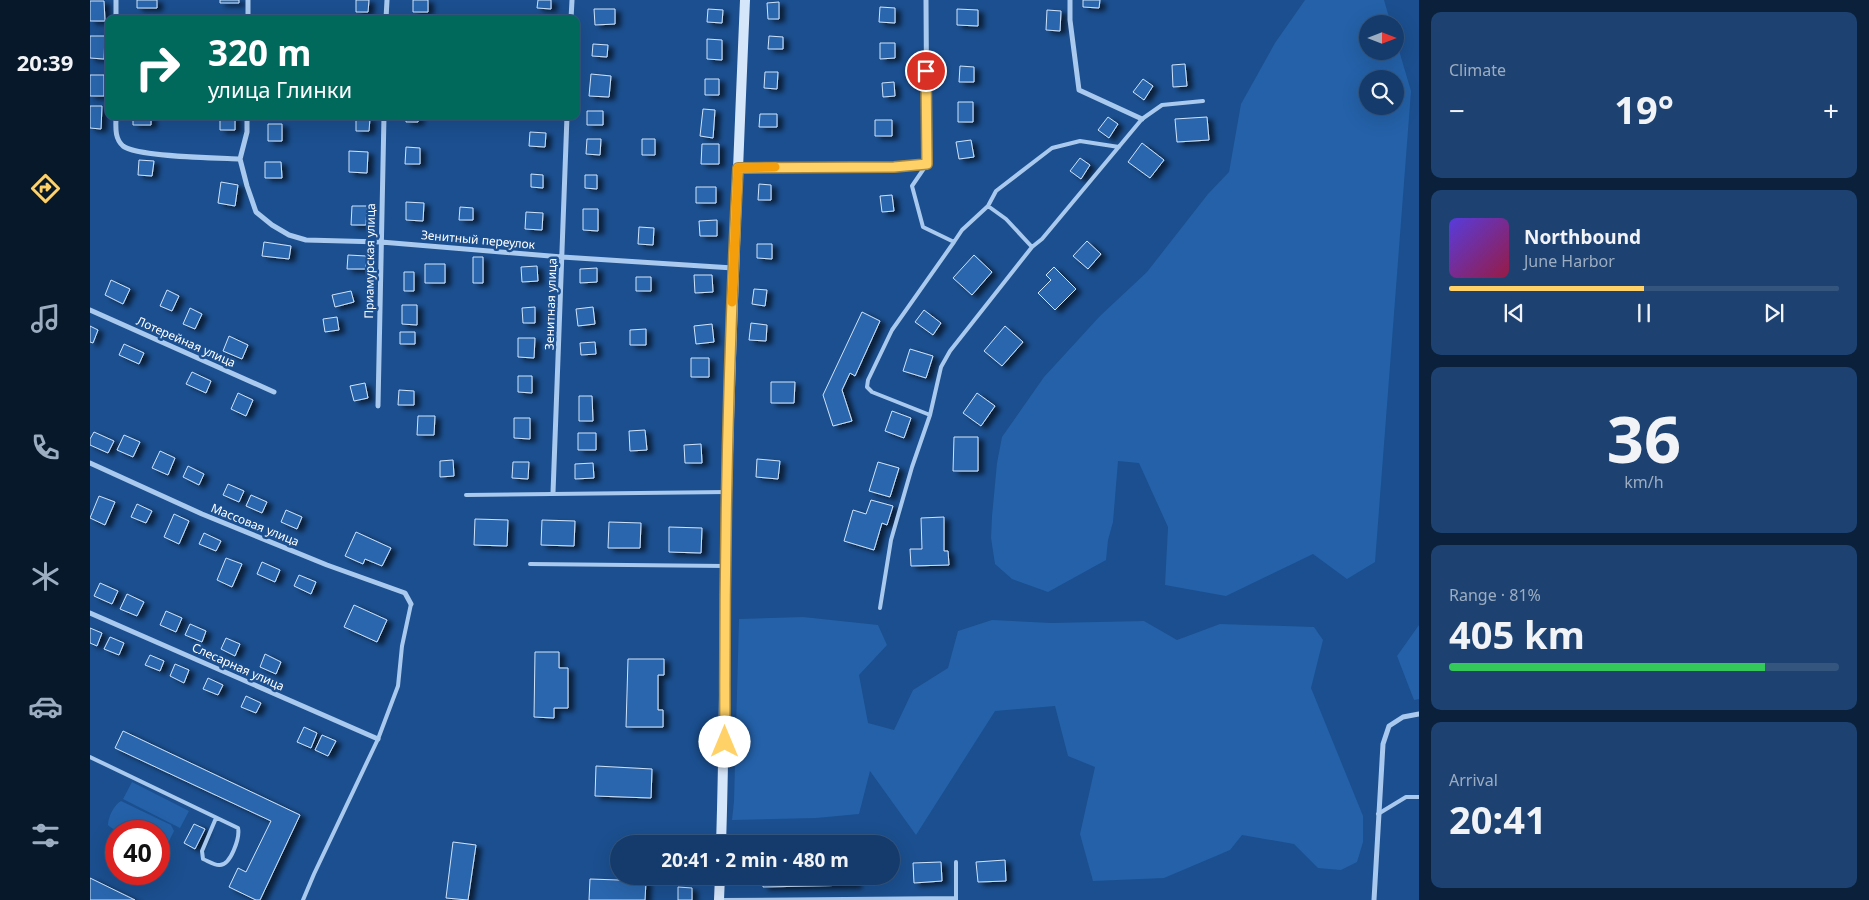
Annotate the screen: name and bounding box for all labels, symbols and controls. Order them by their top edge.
north arrow [1359,15,1404,60]
map controls [1359,15,1404,115]
text: 320 m [208,29,311,76]
icon: right [125,35,190,100]
text: 20:39 [17,47,73,77]
pin [905,50,947,92]
icon: arrive [912,57,940,85]
text: Climate [1449,59,1506,81]
button: search [1359,70,1404,115]
text: улица Глинки [208,74,352,104]
text: 19° [1614,83,1674,135]
text: − [1449,91,1465,129]
text: + [1823,91,1839,129]
icon: directions [28,171,63,206]
street label: Приамурская улица [360,203,379,319]
text: Northbound [1524,224,1641,250]
street label: Зенитный переулок [420,226,536,253]
text: June Harbor [1524,250,1615,272]
street label: Зенитная улица [540,258,561,350]
icon: previous [1500,299,1528,327]
icon: pause [1630,299,1658,327]
icon: next [1760,299,1788,327]
icon: music [28,301,63,336]
street label: Лотерейная улица [134,312,238,371]
text: 36 [1607,394,1681,482]
icon: phone [28,430,63,465]
text: km/h [1624,471,1664,493]
street label: Массовая улица [209,499,302,550]
icon: climate [28,559,63,594]
text: Range · 81% [1449,584,1541,606]
text: 405 km [1449,608,1585,660]
street label: Слесарная улица [189,639,287,695]
icon: car [28,689,63,724]
position arrow [698,715,750,767]
text: Arrival [1449,769,1498,791]
text: 20:41 [1449,793,1547,845]
icon: filters [28,818,63,853]
speed limit sign: 40 [105,820,170,885]
text: 20:41 · 2 min · 480 m [661,847,849,873]

